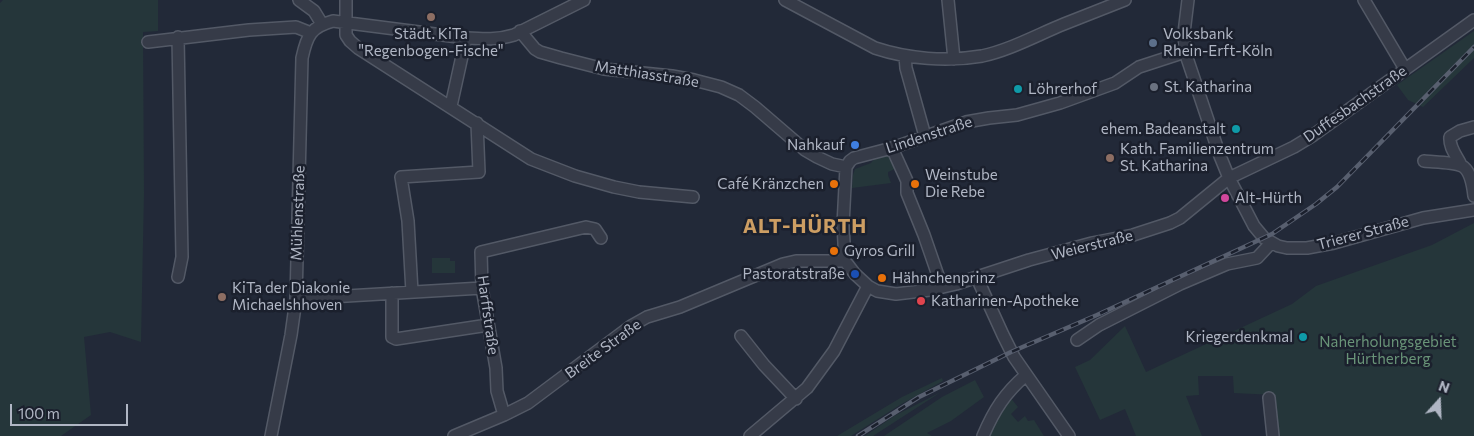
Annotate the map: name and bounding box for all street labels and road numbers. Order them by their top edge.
street label: Matthiasstraße [594,57,700,91]
street label: Duffesbachstraße [1300,62,1410,146]
street label: Lindenstraße [884,113,974,157]
street label: Mühlenstraße [287,165,309,261]
street label: Trierer Straße [1315,212,1411,254]
street label: Weierstraße [1049,226,1135,264]
street label: Harffstraße [474,274,502,356]
street label: Breite Straße [562,315,644,383]

